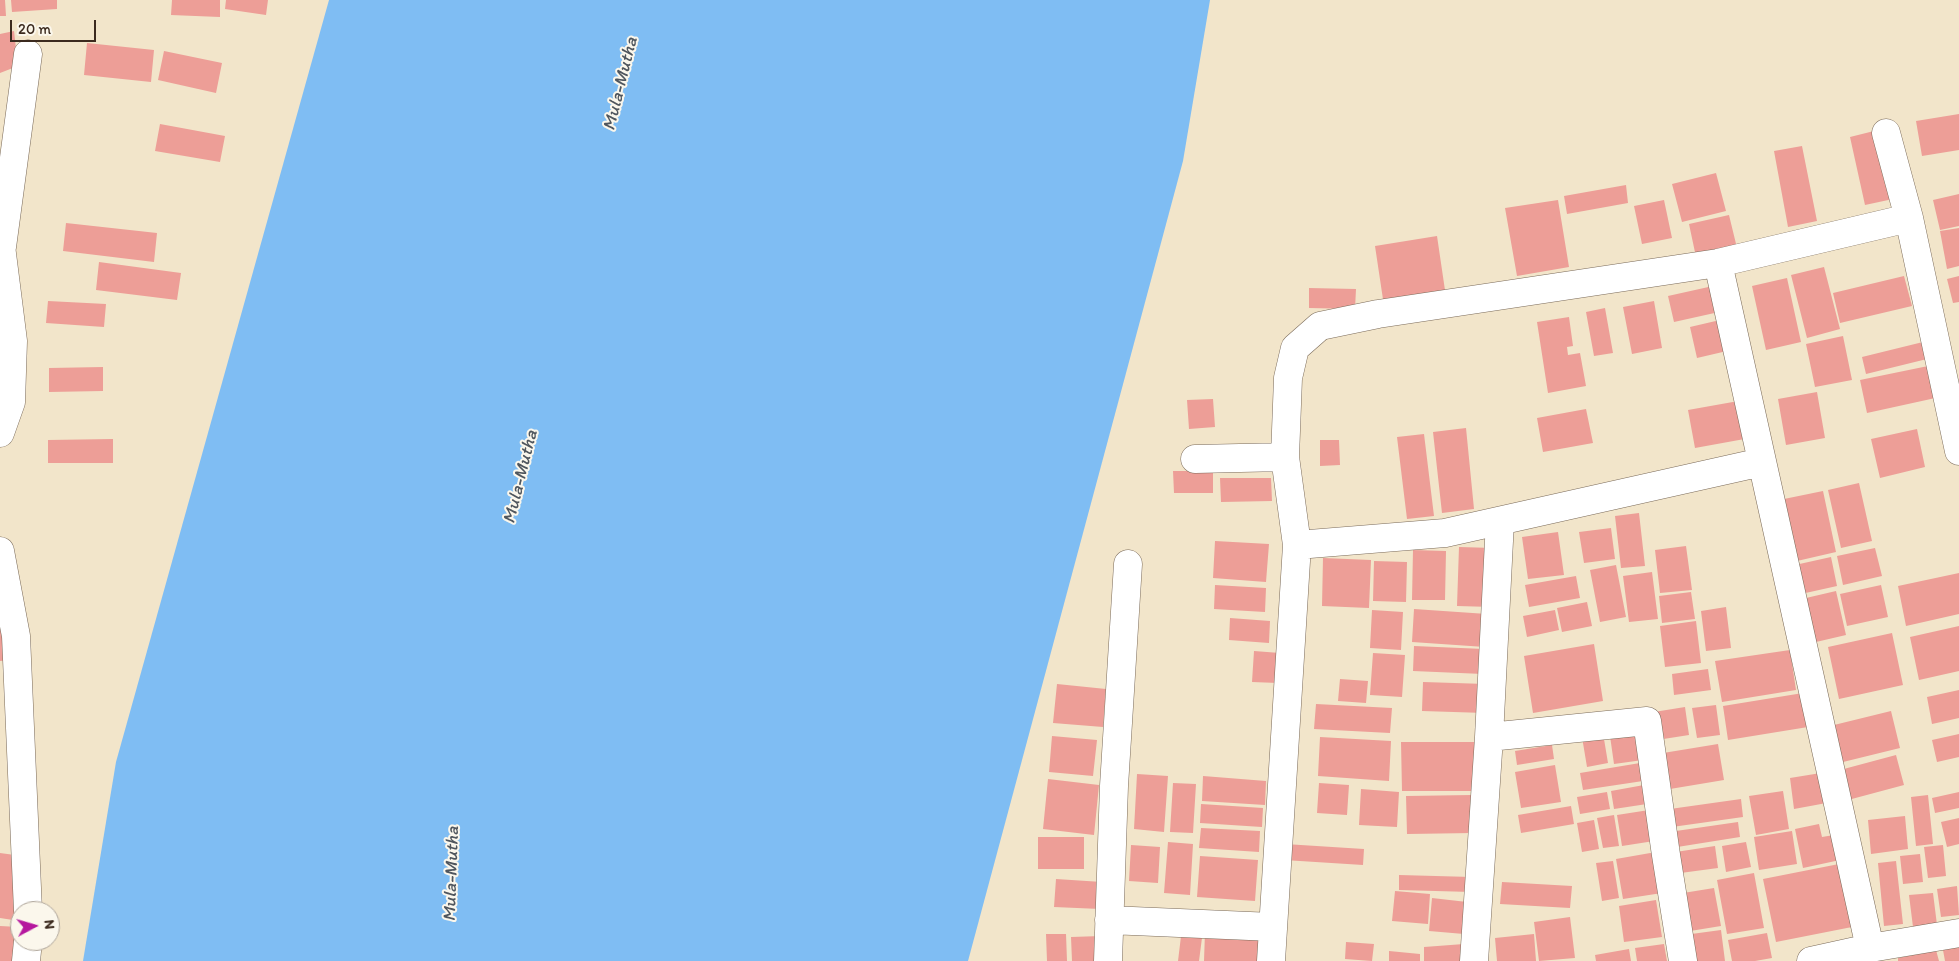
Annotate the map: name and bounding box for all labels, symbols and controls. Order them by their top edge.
scale bar [12,10,99,42]
text: 20 m [18,20,51,38]
water label: Mula-Mutha [599,35,643,133]
water label: Mula-Mutha [499,428,543,526]
water label: Mula-Mutha [440,826,464,922]
north arrow [10,901,60,951]
text: N [40,919,58,930]

